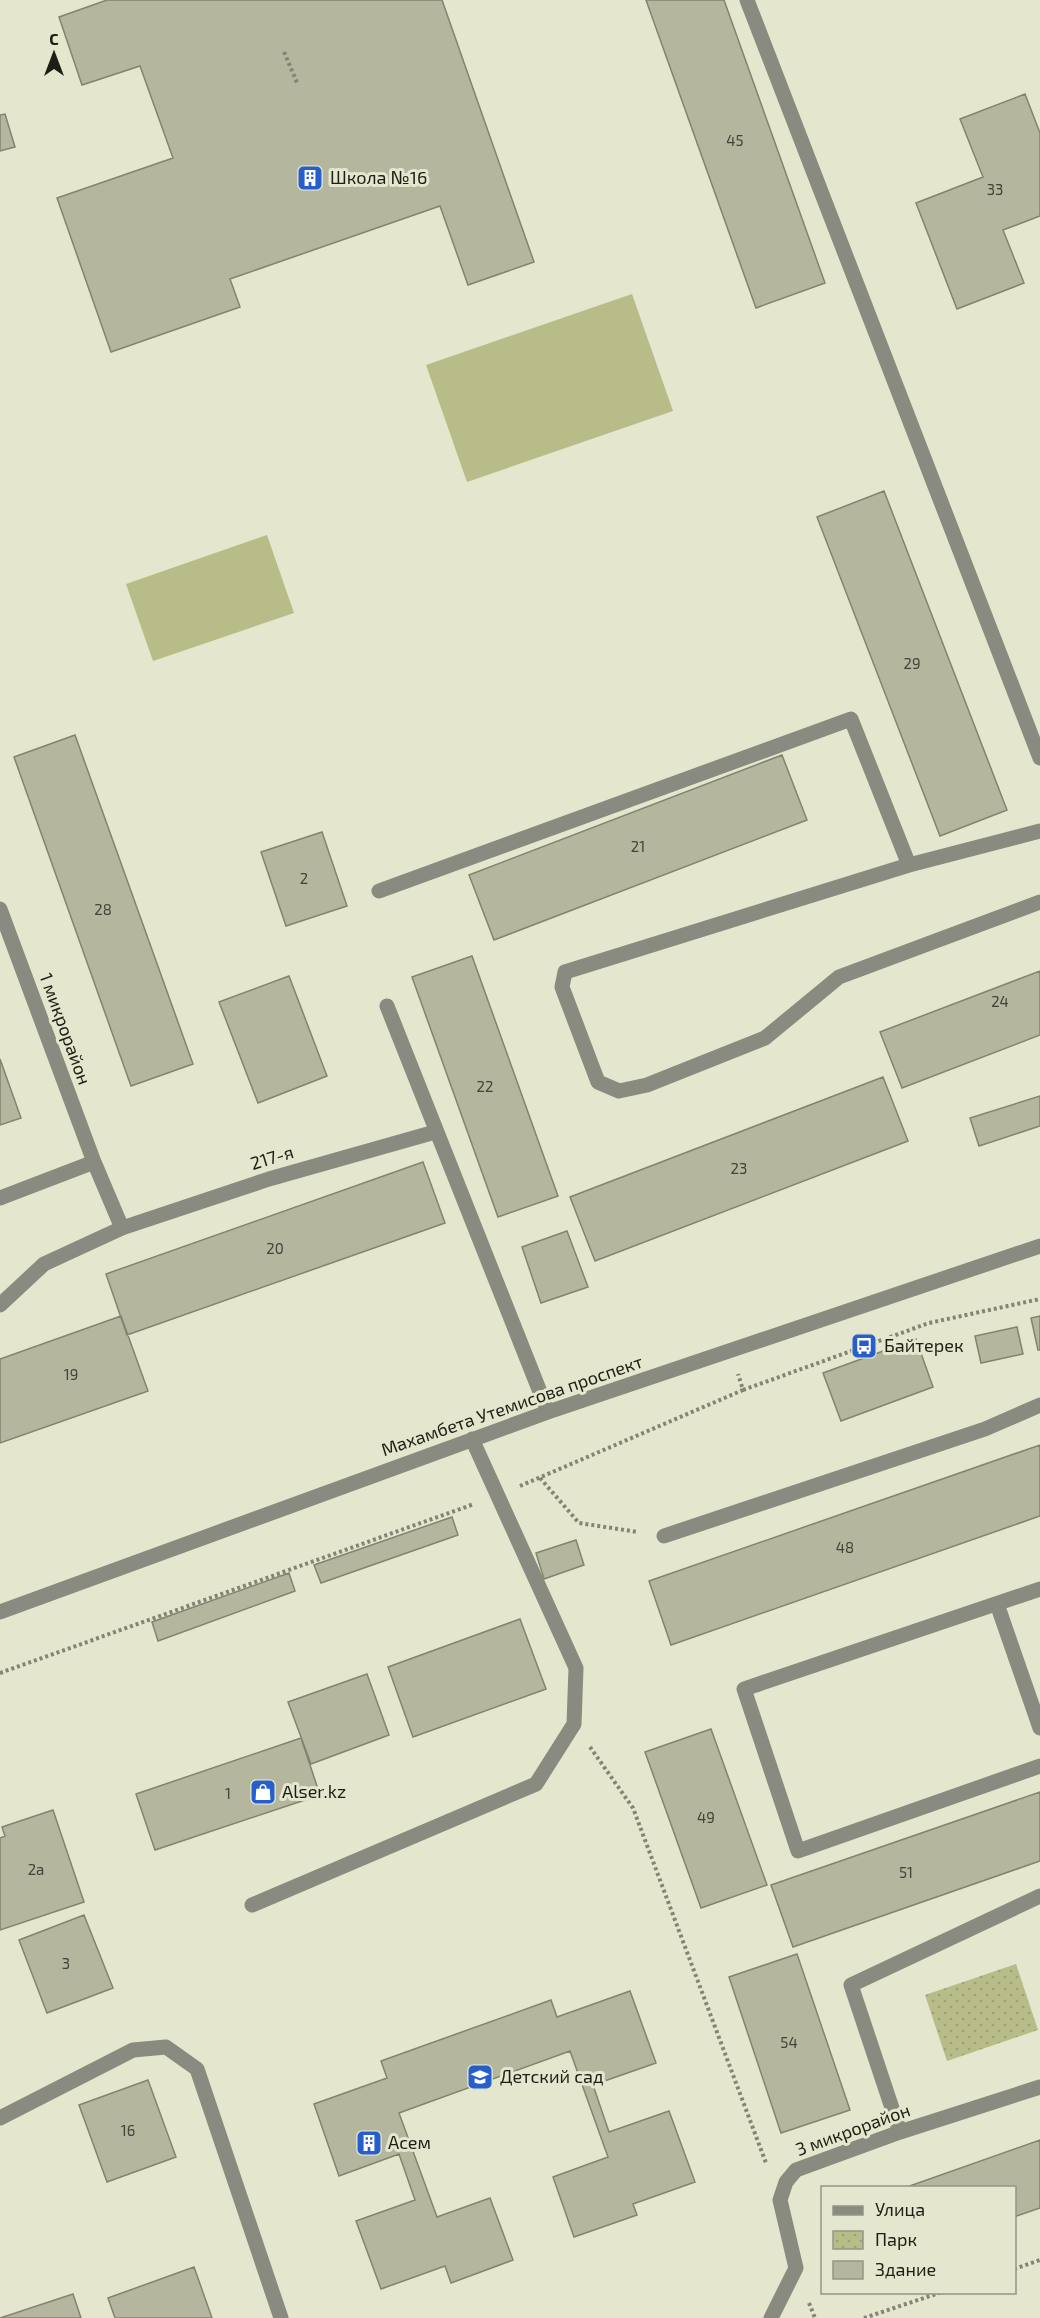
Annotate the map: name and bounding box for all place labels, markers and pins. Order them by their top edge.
building icon: Школа №16 [295,163,325,193]
place label: Школа №16 [330,166,427,188]
bus stop icon: Байтерек [849,1331,879,1361]
place label: Байтерек [884,1334,964,1356]
shop icon: Alser.kz [248,1777,278,1807]
place label: Alser.kz [282,1780,346,1802]
school or university icon: Детский сад [465,2062,495,2092]
place label: Детский сад [500,2065,604,2087]
building icon: Асем [354,2128,384,2158]
place label: Асем [388,2131,431,2153]

